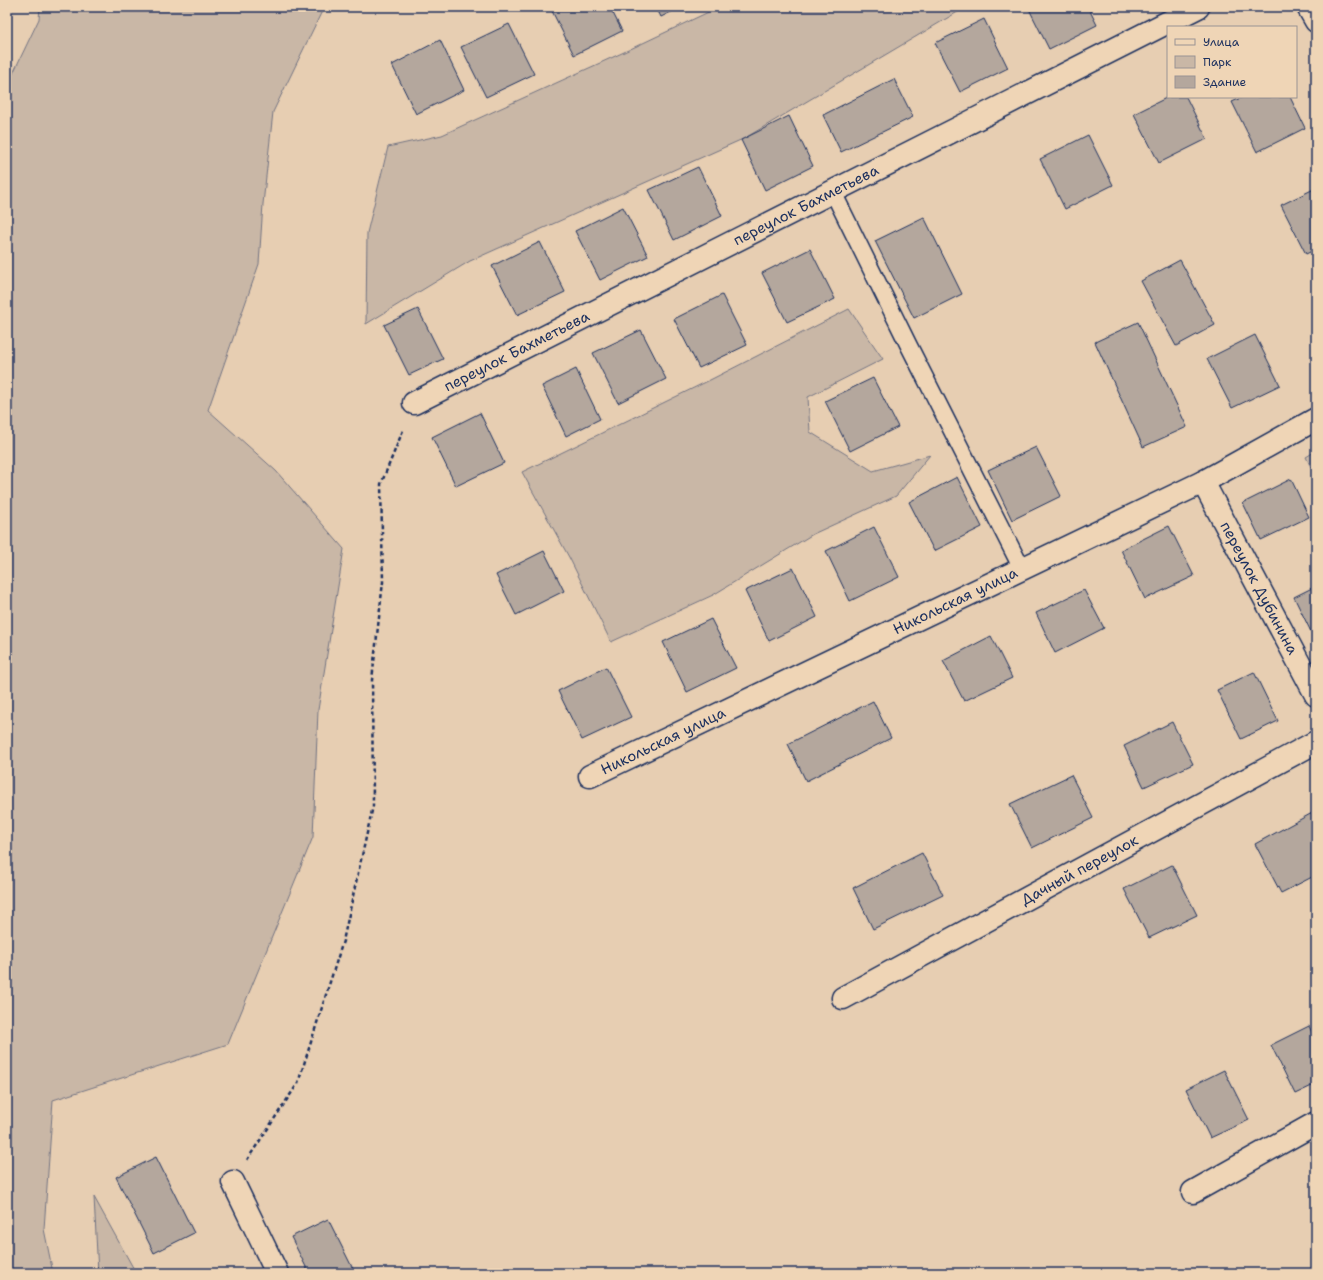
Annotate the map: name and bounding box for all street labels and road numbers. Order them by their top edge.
street label: переулок Бахметьева [730,160,883,250]
street label: переулок Бахметьева [441,306,593,396]
street label: переулок Дубинина [1216,518,1303,659]
street label: Никольская улица [889,562,1022,639]
street label: Никольская улица [597,702,729,779]
street label: Дачный переулок [1017,830,1142,910]

